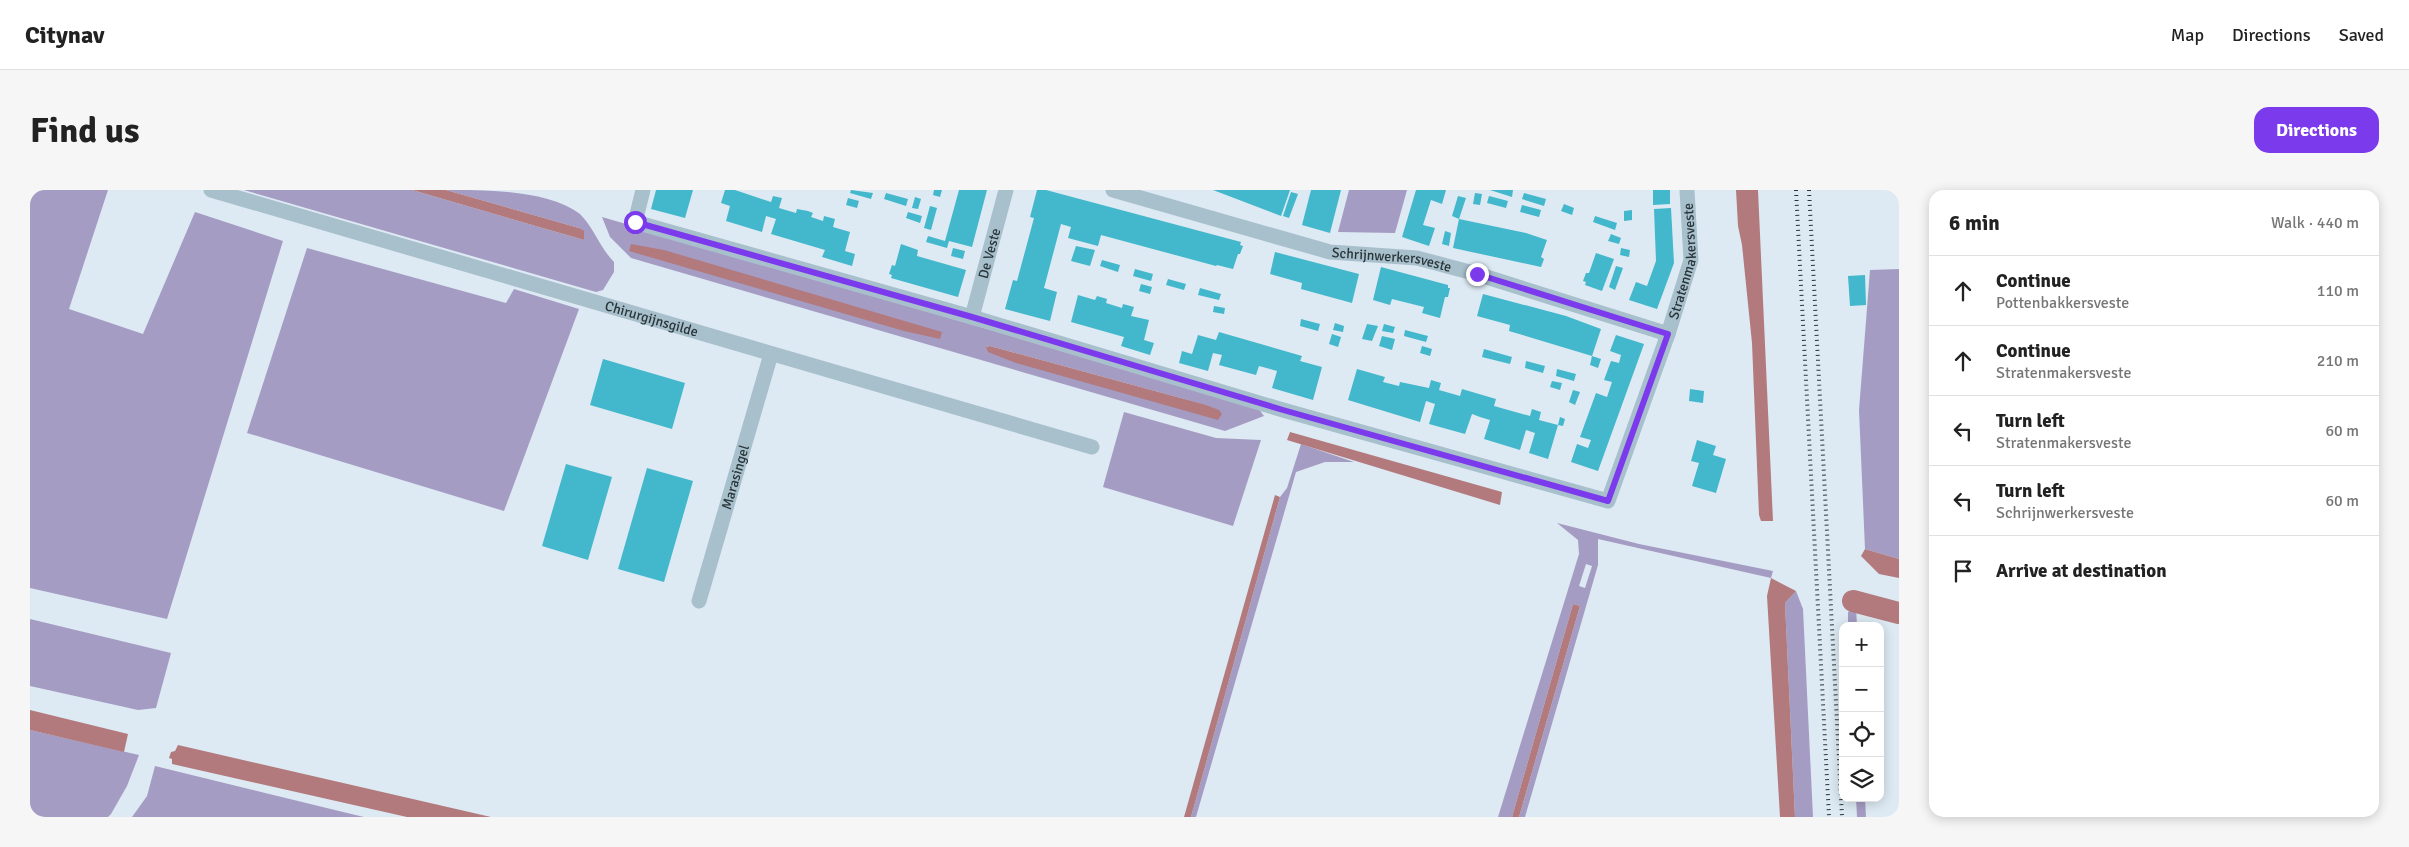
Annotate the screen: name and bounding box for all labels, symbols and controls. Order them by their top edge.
text: Citynav [25,20,104,50]
text: Map [2171,24,2204,46]
text: Directions [2232,24,2311,46]
text: Saved [2339,24,2384,46]
button: Directions [2254,107,2379,153]
text: Find us [30,109,140,152]
street label: Stratenmakersveste [1665,202,1700,321]
text: 6 min [1949,210,2000,236]
route start [624,211,647,234]
text: Walk · 440 m [2271,213,2359,233]
street label: De Veste [975,226,1004,280]
street label: Schrijnwerkersveste [1331,244,1453,276]
route end [1466,263,1489,286]
text: Continue [1996,269,2071,293]
icon: ahead [1949,277,1977,305]
text: 110 m [2317,281,2359,301]
text: Pottenbakkersveste [1996,293,2129,313]
street label: Chirurgijnsgilde [603,297,700,341]
text: Continue [1996,339,2071,363]
icon: ahead [1949,347,1977,375]
text: 210 m [2317,351,2359,371]
text: Stratenmakersveste [1996,363,2131,383]
text: Turn left [1996,409,2065,433]
icon: left [1949,417,1977,445]
text: 60 m [2325,421,2359,441]
text: Stratenmakersveste [1996,433,2131,453]
street label: Marasingel [718,443,753,512]
text: Turn left [1996,479,2065,503]
icon: left [1949,487,1977,515]
text: 60 m [2325,491,2359,511]
text: Schrijnwerkersveste [1996,503,2134,523]
icon: arrive [1949,557,1977,585]
text: Arrive at destination [1996,559,2167,583]
map controls [1839,622,1884,802]
button: + [1839,622,1884,667]
button: − [1839,667,1884,712]
button: locate [1839,712,1884,757]
button: layers [1839,757,1884,802]

